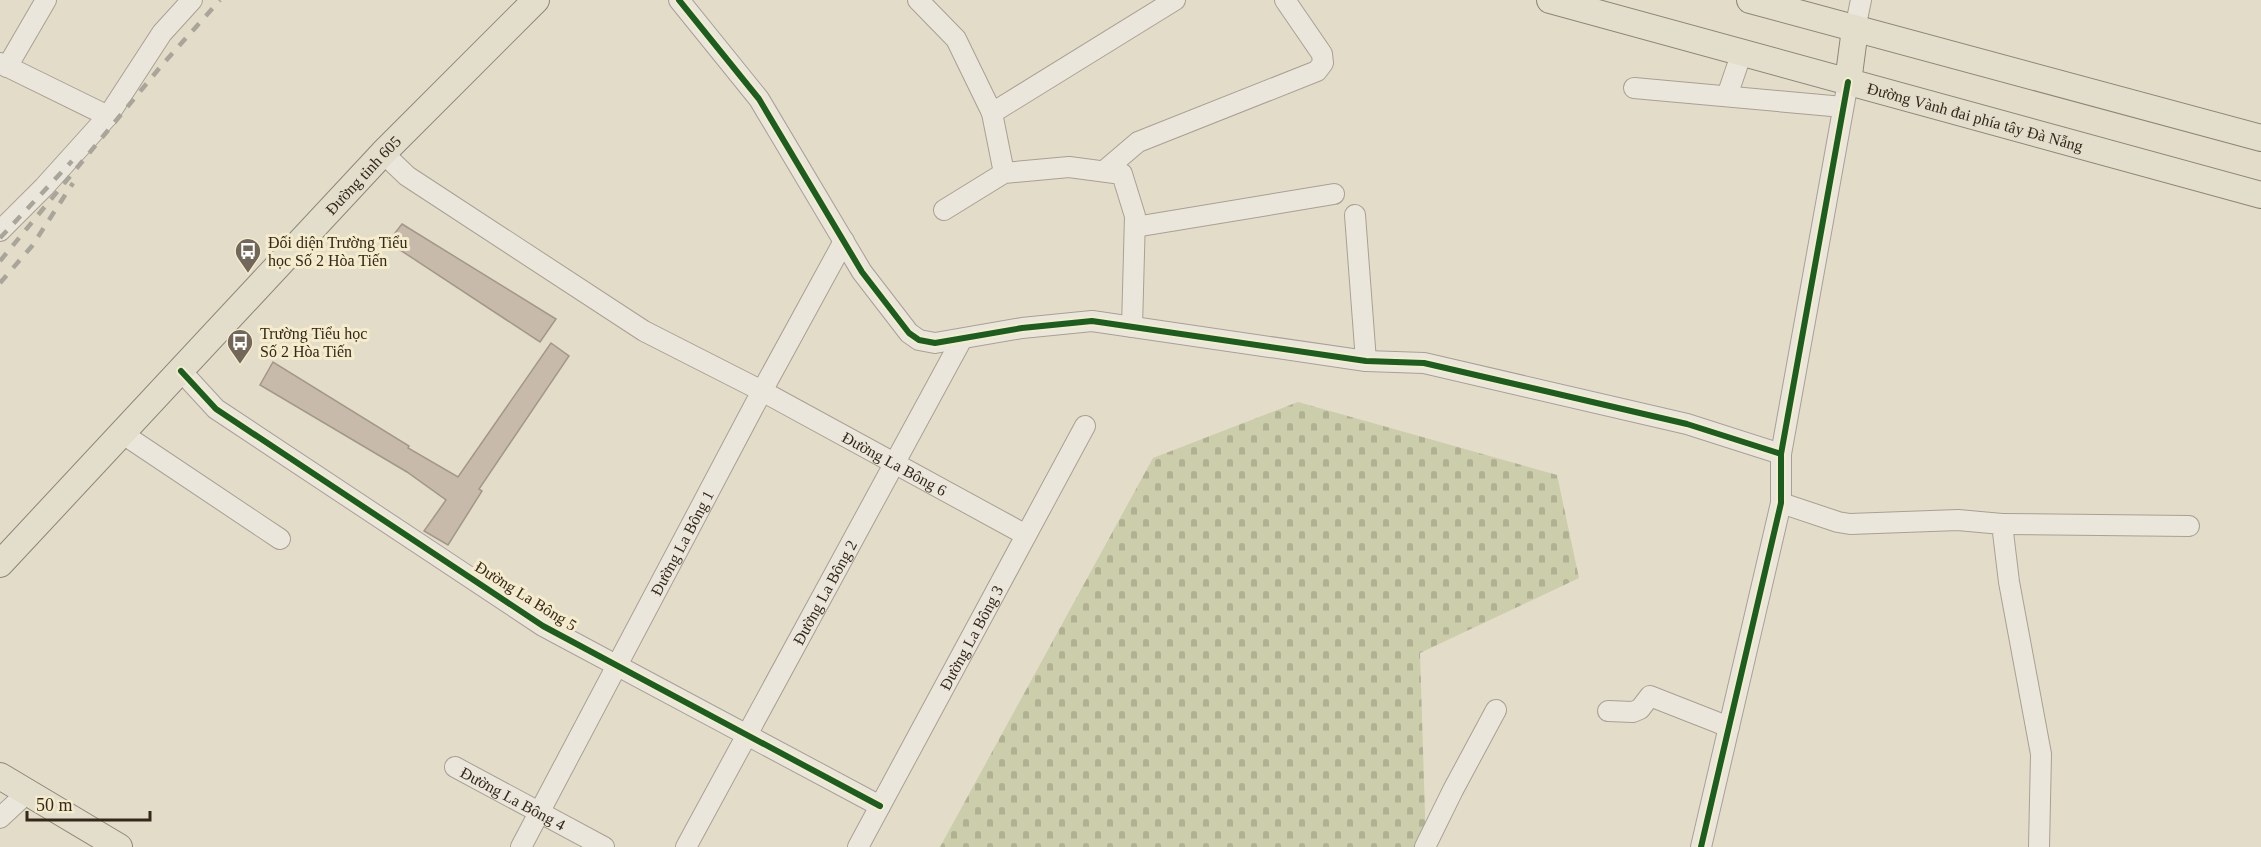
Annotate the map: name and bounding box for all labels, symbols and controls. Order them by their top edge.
street label: Đường Vành đai phía tây Đà Nẵng [1865,79,2085,155]
street label: Đường tỉnh 605 [322,132,404,218]
place label: Đối diện Trường Tiểu học Số 2 Hòa Tiến [268,234,407,269]
bus stop icon: Đối diện Trường Tiểu học Số 2 Hòa Tiến [233,236,263,274]
place label: Trường Tiểu học Số 2 Hòa Tiến [260,325,367,360]
bus stop icon: Trường Tiểu học Số 2 Hòa Tiến [225,327,255,365]
street label: Đường La Bông 6 [840,428,950,499]
street label: Đường La Bông 1 [647,487,716,598]
street label: Đường La Bông 2 [789,537,860,647]
street label: Đường La Bông 5 [472,558,580,635]
street label: Đường La Bông 3 [936,582,1006,693]
street label: Đường La Bông 4 [458,763,568,833]
scale bar [27,784,150,822]
text: 50 m [36,795,73,815]

